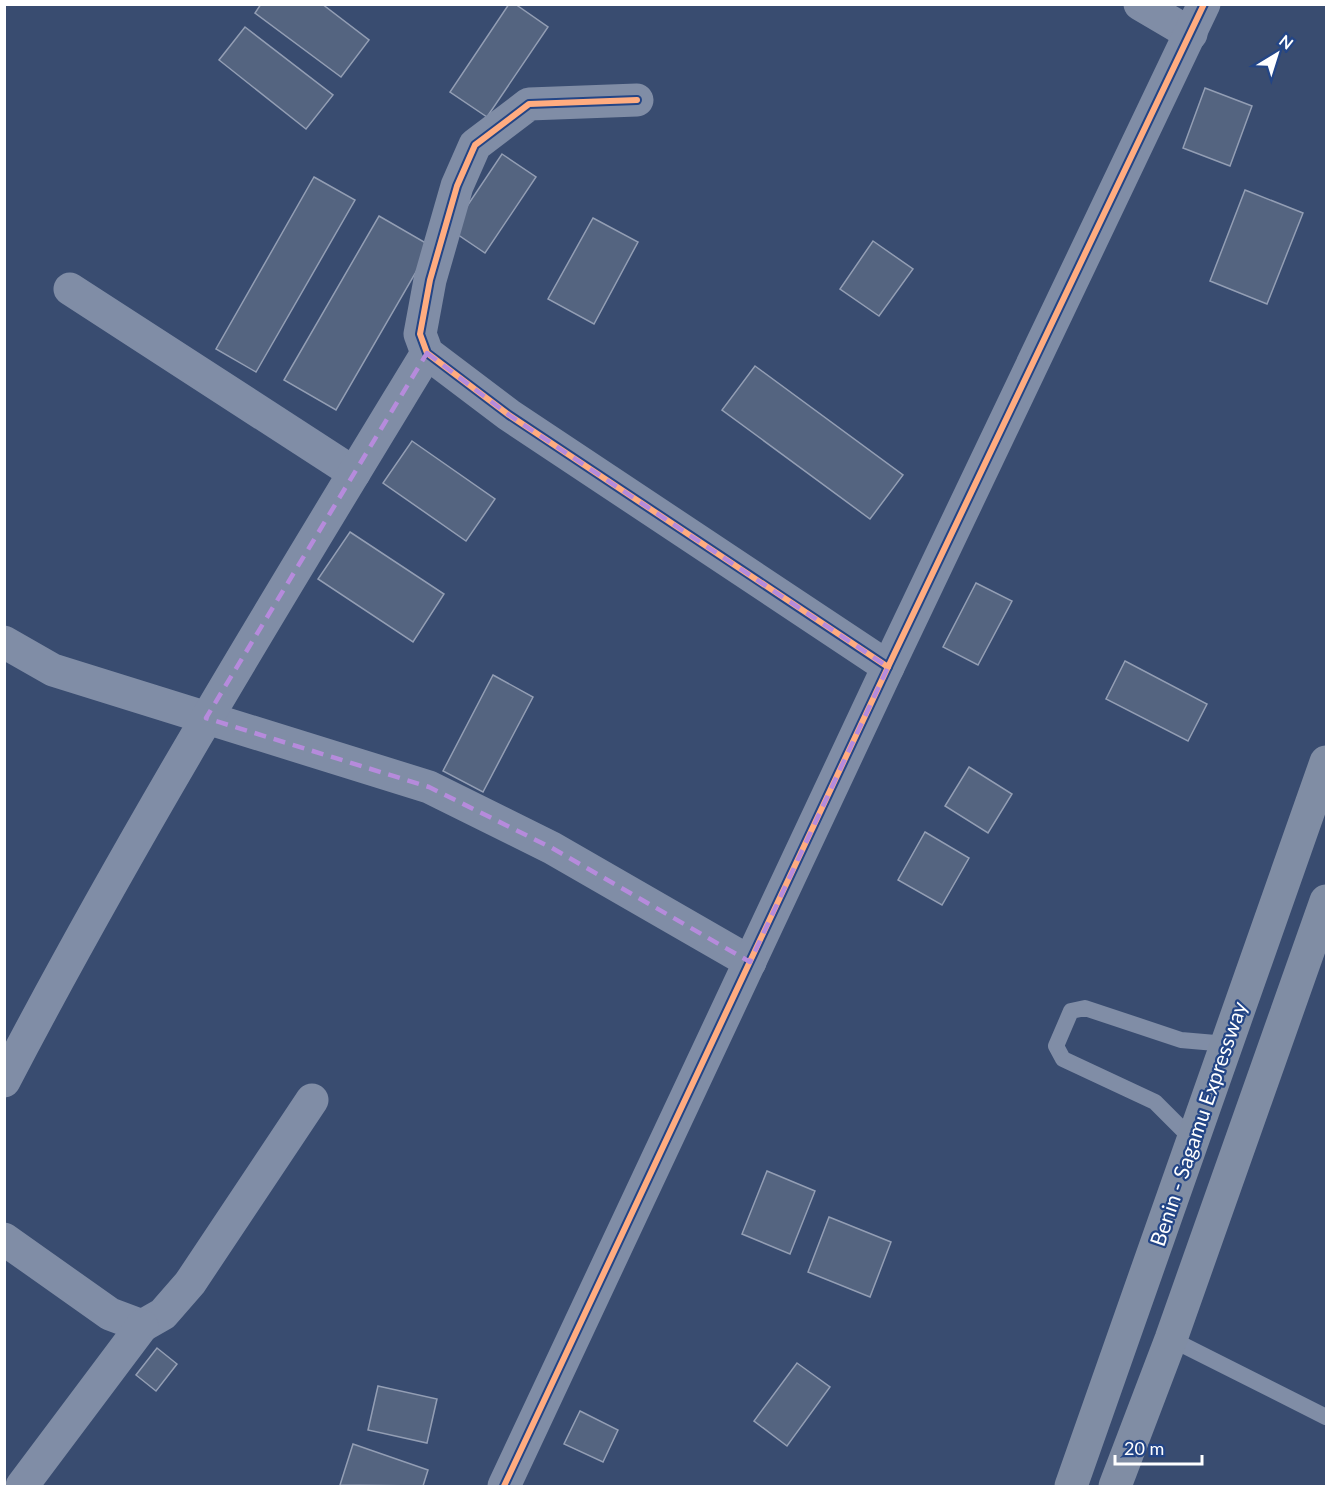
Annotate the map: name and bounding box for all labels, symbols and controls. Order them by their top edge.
north arrow [1247,24,1307,84]
text: N [1276,31,1297,53]
street label: Benin - Sagamu Expressway [1144,998,1251,1249]
scale bar [1115,1428,1202,1466]
text: 20 m [1124,1437,1164,1459]

